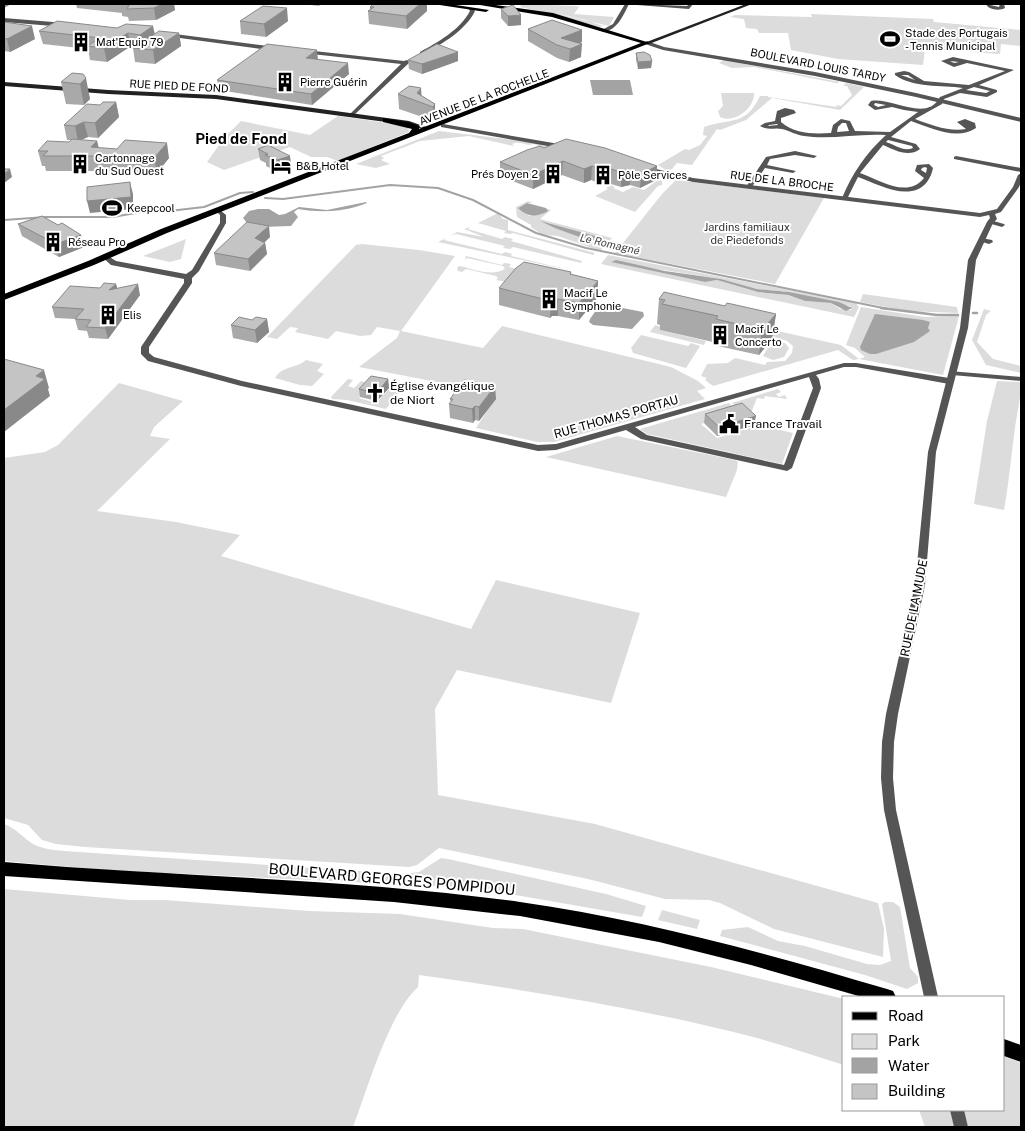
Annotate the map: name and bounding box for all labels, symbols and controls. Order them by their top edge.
place label: Stade des Portugais - Tennis Municipal [905,27,1008,52]
sports icon: Stade des Portugais - Tennis Municipal [879,28,901,50]
building icon: Mat'Equip 79 [70,31,92,53]
place label: Mat'Equip 79 [96,36,163,48]
street label: BOULEVARD LOUIS TARDY [749,46,887,84]
street label: AVENUE DE LA ROCHELLE [417,67,551,127]
building icon: Pierre Guérin [274,71,296,93]
place label: Pierre Guérin [300,76,367,88]
street label: RUE PIED DE FOND [129,77,229,95]
district label: Pied de Fond [195,130,287,147]
place label: Cartonnage du Sud Ouest [95,152,164,177]
building icon: Cartonnage du Sud Ouest [69,153,91,175]
hotel icon: B&B Hotel [270,155,292,177]
place label: B&B Hotel [296,160,349,172]
building icon: Prés Doyen 2 [542,163,564,185]
building icon: Pôle Services [592,164,614,186]
place label: Prés Doyen 2 [471,168,538,180]
place label: Pôle Services [618,169,687,181]
street label: RUE DE LA BROCHE [730,169,835,193]
sports icon: Keepcool [101,197,123,219]
place label: Keepcool [127,202,175,214]
park label: Jardins familiaux de Piedefonds [704,221,790,246]
building icon: Réseau Pro [42,231,64,253]
water label: Le Romagné [579,231,641,257]
place label: Réseau Pro [68,236,126,248]
place label: Macif Le Symphonie [564,287,621,312]
building icon: Macif Le Symphonie [538,288,560,310]
building icon: Elis [97,304,119,326]
place label: Elis [123,309,142,321]
place label: Macif Le Concerto [735,323,782,348]
building icon: Macif Le Concerto [709,324,731,346]
place label: Église évangélique de Niort [390,379,495,407]
church icon: Église évangélique de Niort [364,382,386,404]
street label: RUE THOMAS PORTAU [552,393,680,441]
public building icon: France Travail [718,413,740,435]
place label: France Travail [744,417,823,431]
street label: RUE DE LA MUDE [898,558,930,658]
street label: BOULEVARD GEORGES POMPIDOU [268,860,516,898]
legend [842,996,1005,1111]
text: Road [888,1007,924,1024]
text: Park [888,1032,920,1049]
text: Water [888,1057,930,1074]
text: Building [888,1082,946,1099]

